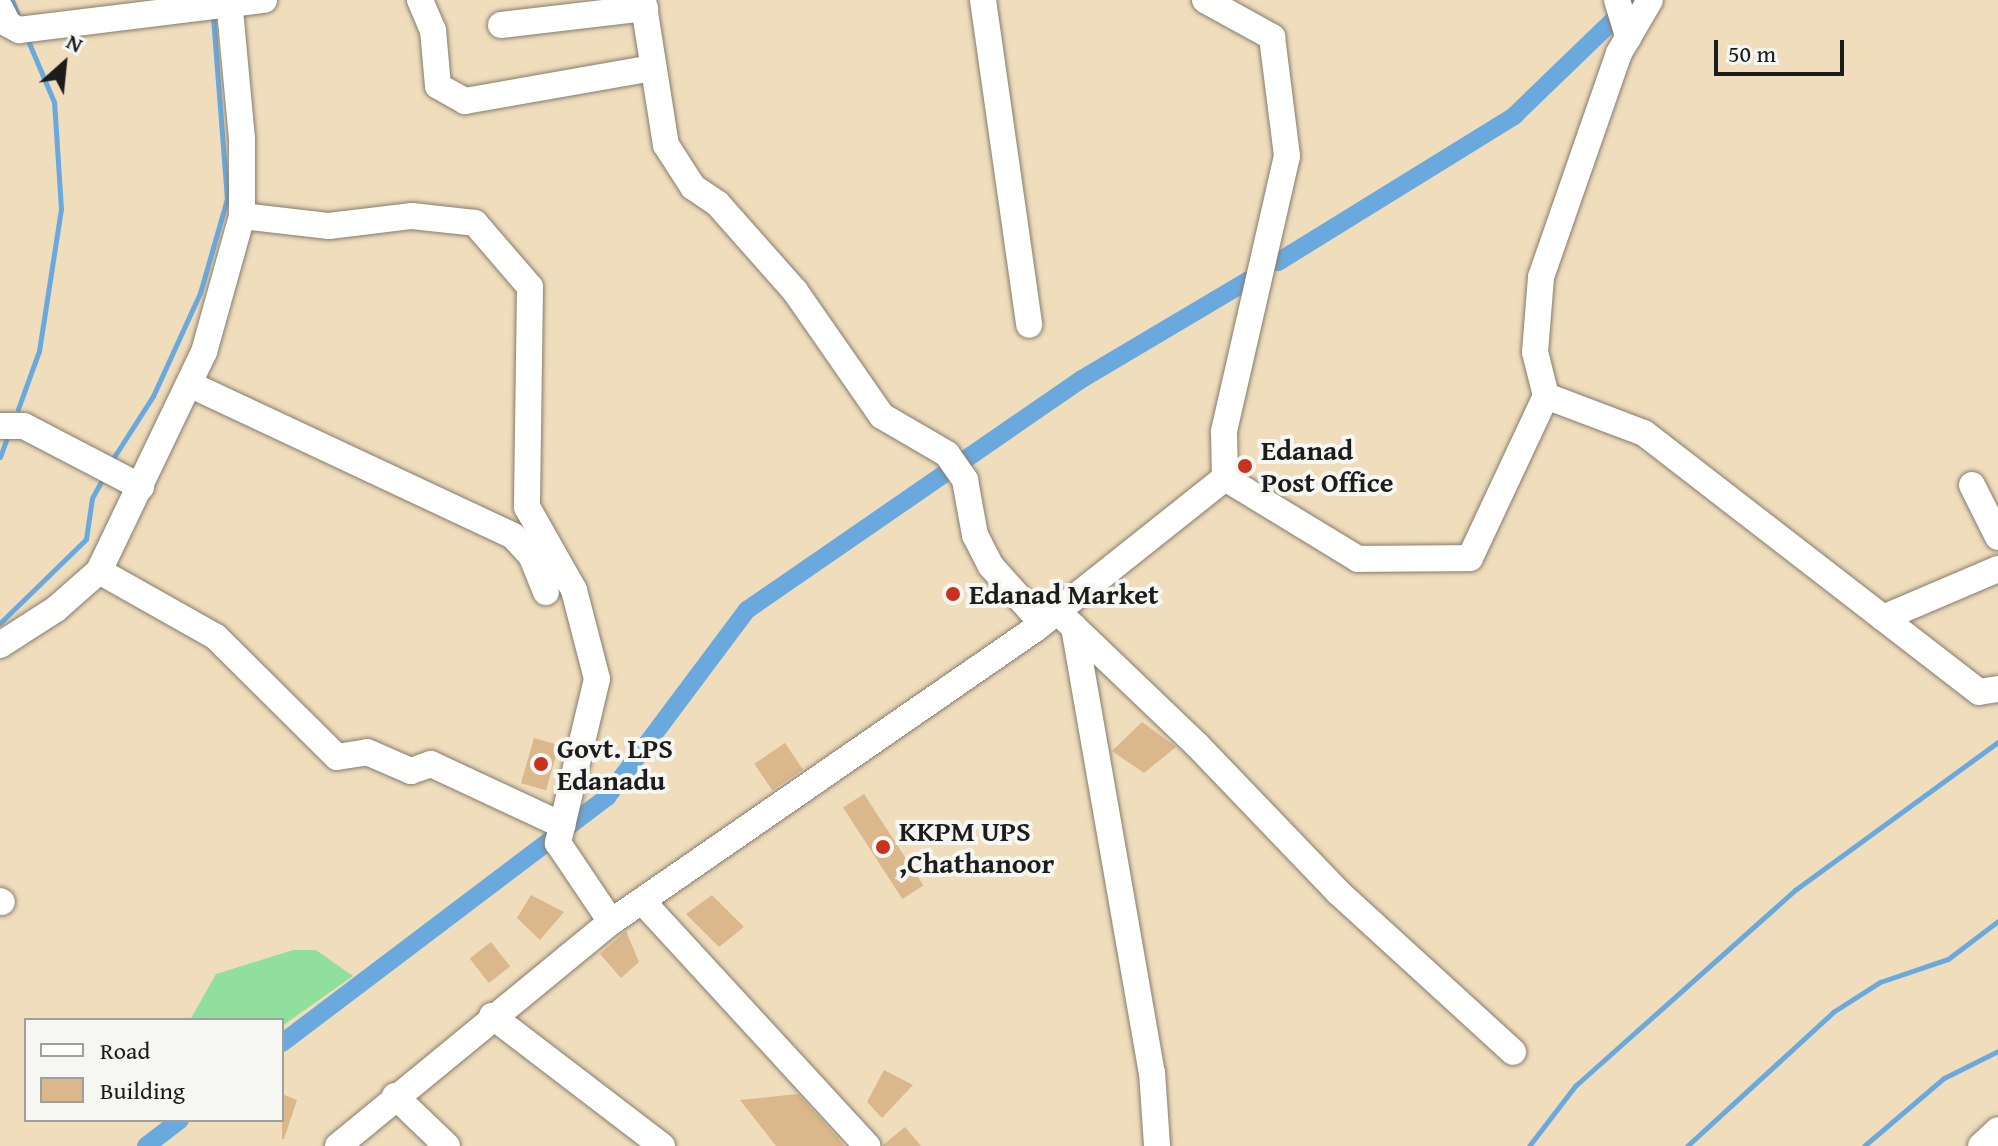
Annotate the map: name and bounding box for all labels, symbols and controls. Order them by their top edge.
north arrow [24,24,104,104]
scale bar [1718,24,1848,74]
text: N [61,25,89,60]
text: 50 m [1728,36,1776,71]
place label: Edanad Post Office [1261,433,1394,499]
marker: Edanad Post Office [1236,457,1254,475]
place label: Edanad Market [969,577,1159,611]
marker: Edanad Market [944,585,962,603]
place label: Govt. LPS Edanadu [557,731,673,797]
marker: Govt. LPS Edanadu [532,755,550,773]
place label: KKPM UPS ,Chathanoor [899,814,1054,880]
marker: KKPM UPS ,Chathanoor [874,838,892,856]
legend [24,1018,284,1122]
text: Road [100,1033,150,1068]
text: Building [100,1073,185,1108]

